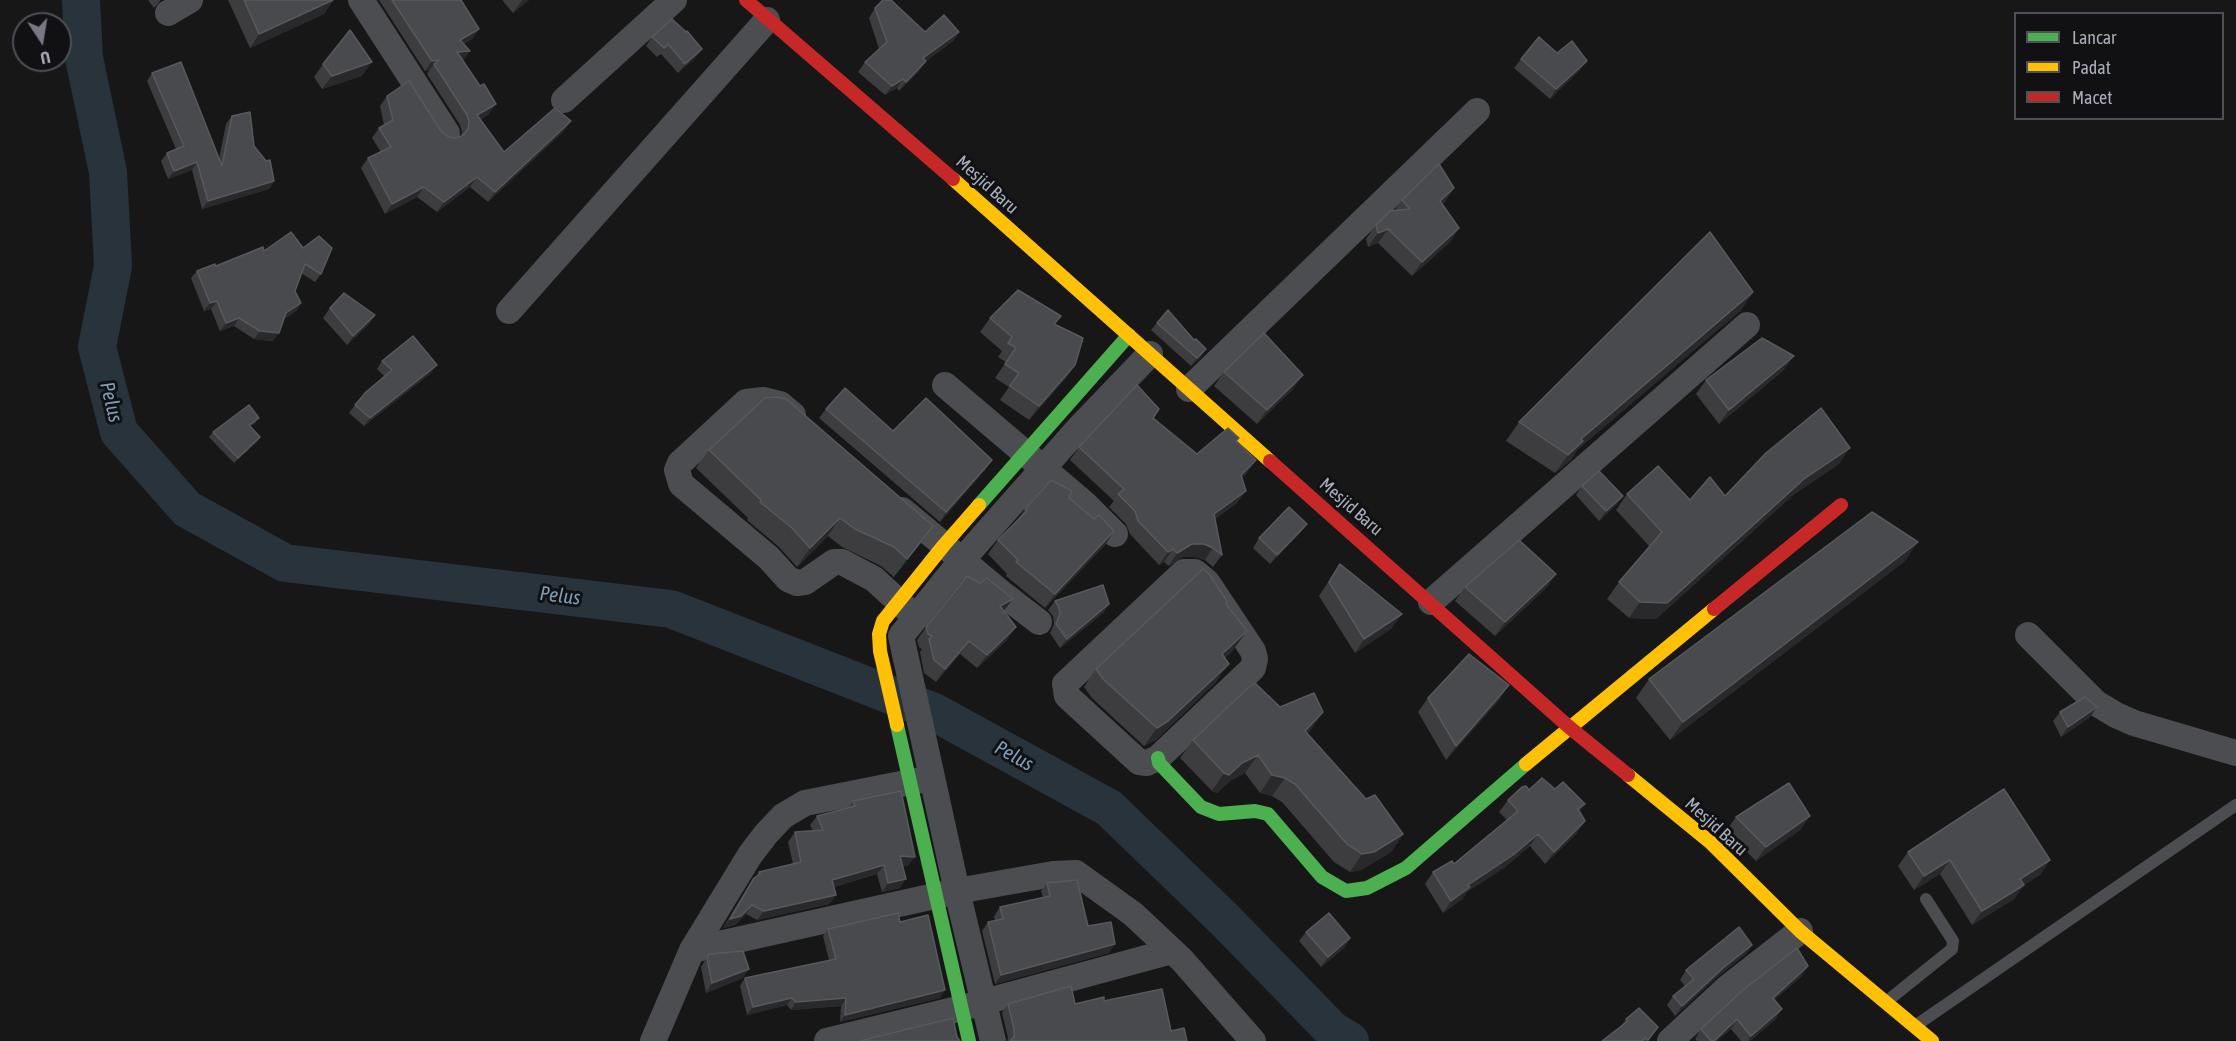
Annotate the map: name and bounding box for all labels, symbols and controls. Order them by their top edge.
north arrow [12,12,72,72]
legend [2014,12,2224,120]
text: Lancar [2072,27,2116,48]
text: U [39,48,52,67]
text: Padat [2072,57,2111,78]
text: Macet [2072,87,2112,108]
street label: Mesjid Baru [951,151,1023,219]
water label: Pelus [94,379,128,425]
street label: Mesjid Baru [1315,474,1387,540]
water label: Pelus [538,582,582,610]
water label: Pelus [990,736,1038,776]
street label: Mesjid Baru [1680,793,1752,861]

